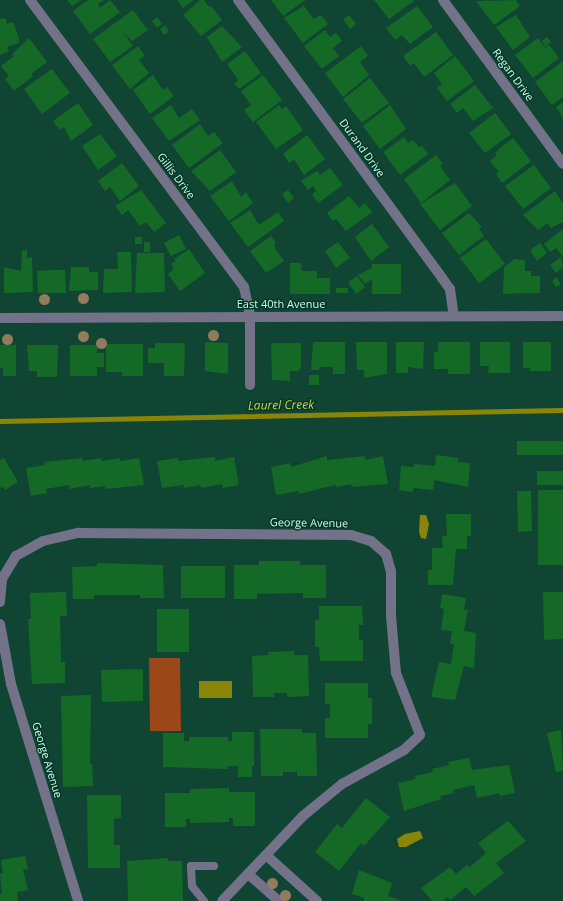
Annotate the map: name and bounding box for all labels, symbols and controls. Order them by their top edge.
street label: Regan Drive [490,46,536,104]
street label: Durand Drive [337,116,387,180]
street label: Gillis Drive [154,150,198,202]
street label: East 40th Avenue [237,297,325,311]
water label: Laurel Creek [248,397,314,413]
street label: George Avenue [270,516,348,530]
street label: George Avenue [29,720,65,800]

